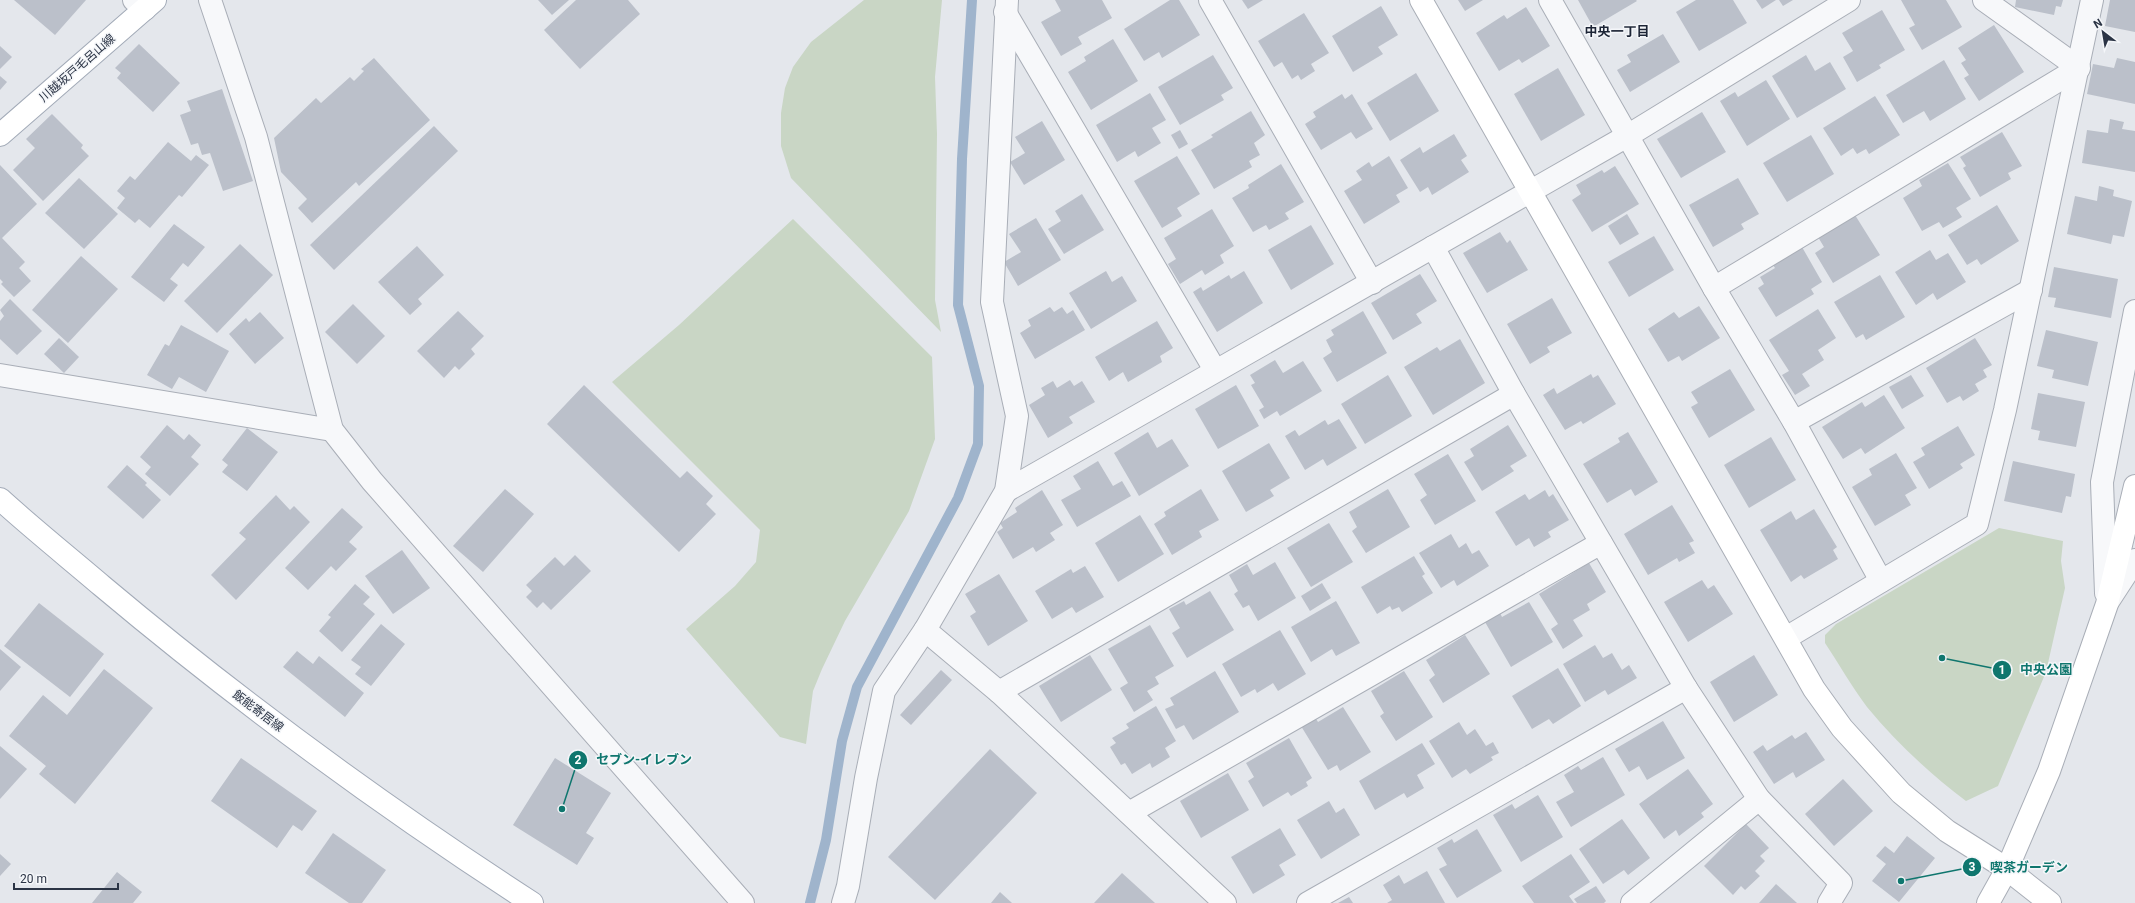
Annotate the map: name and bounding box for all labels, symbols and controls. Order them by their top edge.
north arrow [2083,12,2123,52]
text: N [2091,16,2105,31]
district label: 中央一丁目 [1584,24,1650,39]
street label: 川越坂戸毛呂山線 [36,31,118,105]
callout: 中央公園 [1992,657,2080,682]
text: 中央公園 [2020,662,2072,677]
text: 1 [1999,663,2005,677]
street label: 飯能寄居線 [230,687,286,735]
callout: セブン-イレブン [568,747,700,772]
text: セブン-イレブン [596,752,692,767]
text: 2 [575,753,582,767]
callout: 喫茶ガーデン [1962,855,2076,880]
text: 3 [1969,860,1976,874]
text: 喫茶ガーデン [1990,860,2068,875]
scale bar [14,865,118,891]
text: 20 m [20,872,47,886]

